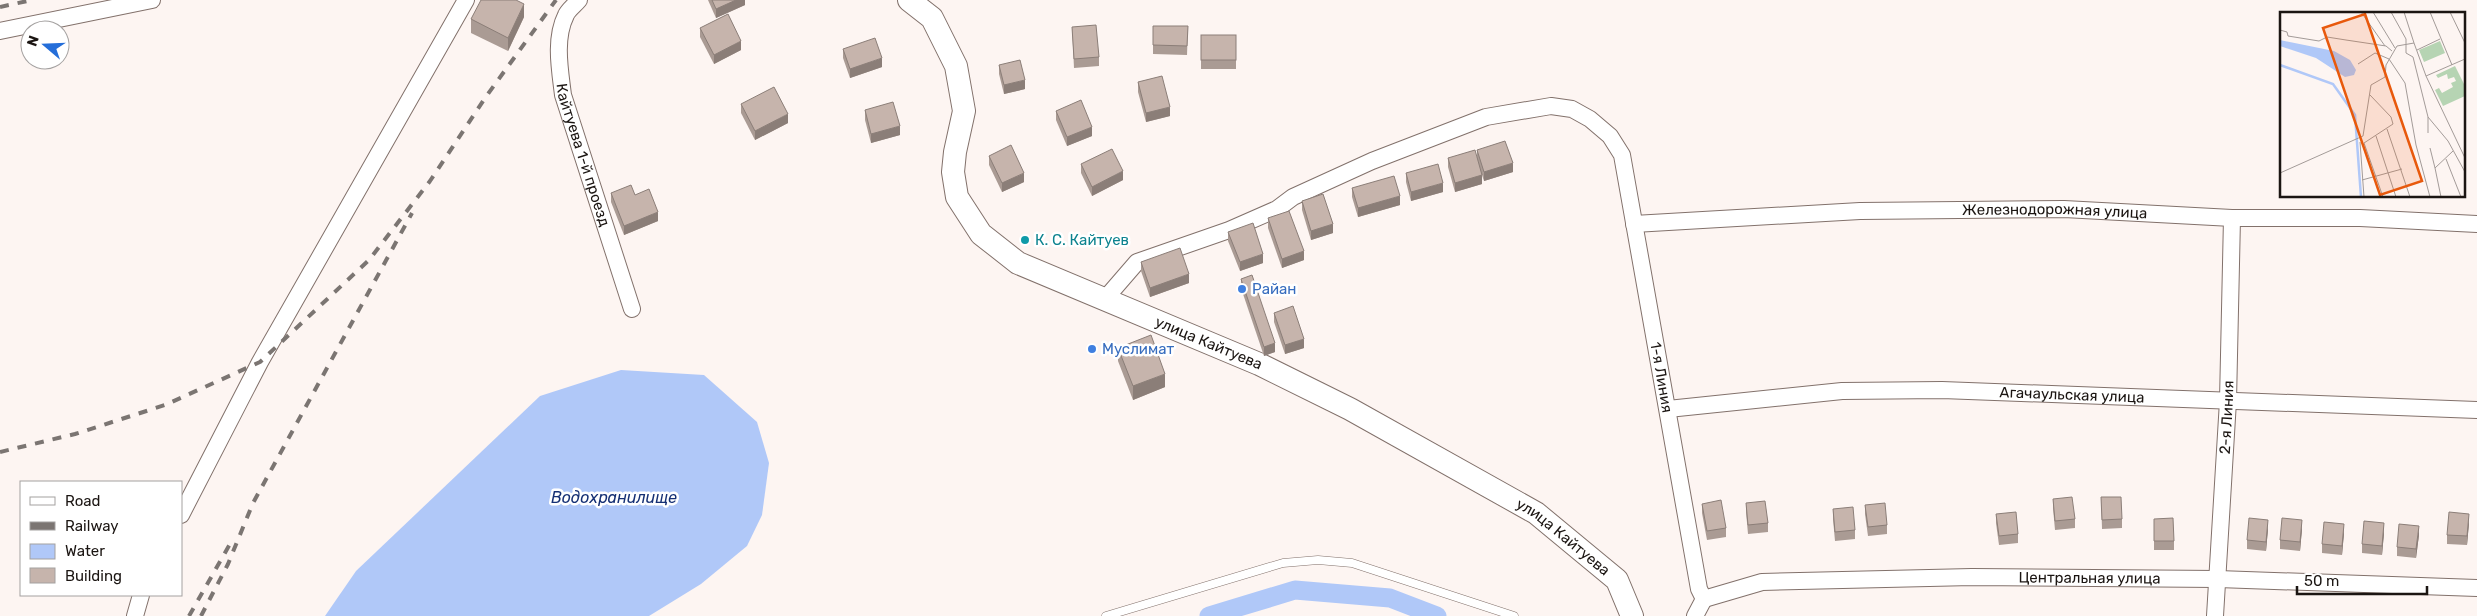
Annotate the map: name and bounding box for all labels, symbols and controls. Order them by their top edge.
inset map [2280,12,2464,198]
north arrow [20,20,70,70]
text: N [24,33,43,48]
street label: Кайтуева 1-й проезд [553,82,614,229]
street label: Железнодорожная улица [1962,200,2148,222]
place label: К. С. Кайтуев [1035,231,1129,249]
marker: К. С. Кайтуев [1019,234,1031,246]
place label: Райан [1252,280,1296,298]
marker: Райан [1236,283,1248,295]
street label: улица Кайтуева [1152,313,1265,373]
place label: Муслимат [1102,340,1174,358]
street label: 1-я Линия [1646,340,1677,414]
marker: Муслимат [1086,343,1098,355]
street label: 2-я Линия [2216,380,2237,455]
street label: Агачаульская улица [1999,383,2145,407]
legend [20,481,182,596]
water label: Водохранилище [551,488,677,507]
text: Road [65,492,101,510]
street label: улица Кайтуева [1513,495,1614,579]
text: Railway [65,517,119,535]
text: Water [65,542,105,560]
scale bar [2297,564,2427,596]
text: Building [65,567,122,585]
street label: Центральная улица [2018,568,2161,588]
text: 50 m [2304,572,2339,590]

